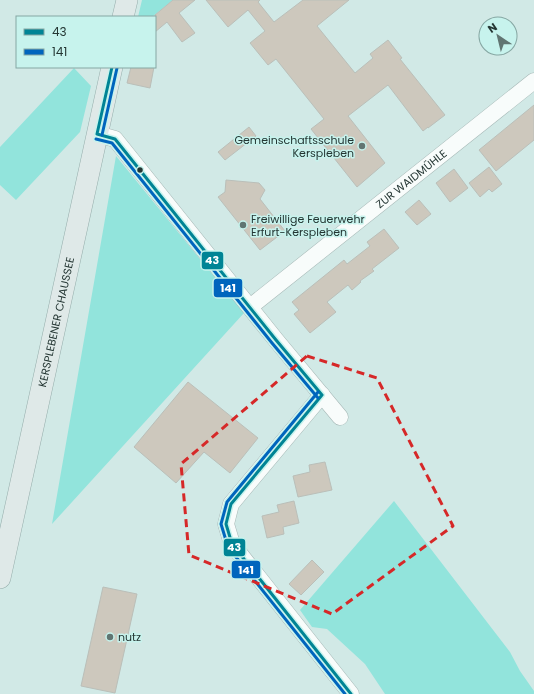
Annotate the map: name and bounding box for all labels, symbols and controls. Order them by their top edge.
legend [16,16,156,68]
north arrow [478,16,518,56]
text: N [484,19,500,37]
text: 43 [52,23,67,40]
text: 141 [52,43,67,60]
place label: Gemeinschaftsschule Kerspleben [234,132,354,161]
marker: Gemeinschaftsschule Kerspleben [357,141,367,151]
street label: ZUR WAIDMÜHLE [372,145,450,212]
unlabelled marker [135,165,145,175]
place label: Freiwillige Feuerwehr Erfurt-Kerspleben [251,211,365,240]
marker: Freiwillige Feuerwehr Erfurt-Kerspleben [238,220,248,230]
line badge: 43 [201,251,224,270]
text: 43 [205,252,219,268]
street label: KERSPLEBENER CHAUSSEE [34,255,78,389]
line badge: 141 [213,278,243,298]
text: 141 [220,280,236,296]
line badge: 43 [223,538,246,557]
text: 43 [227,539,241,555]
line badge: 141 [231,560,261,579]
text: 141 [238,562,254,578]
place label: nutz [118,629,141,645]
marker: nutz [105,632,115,642]

